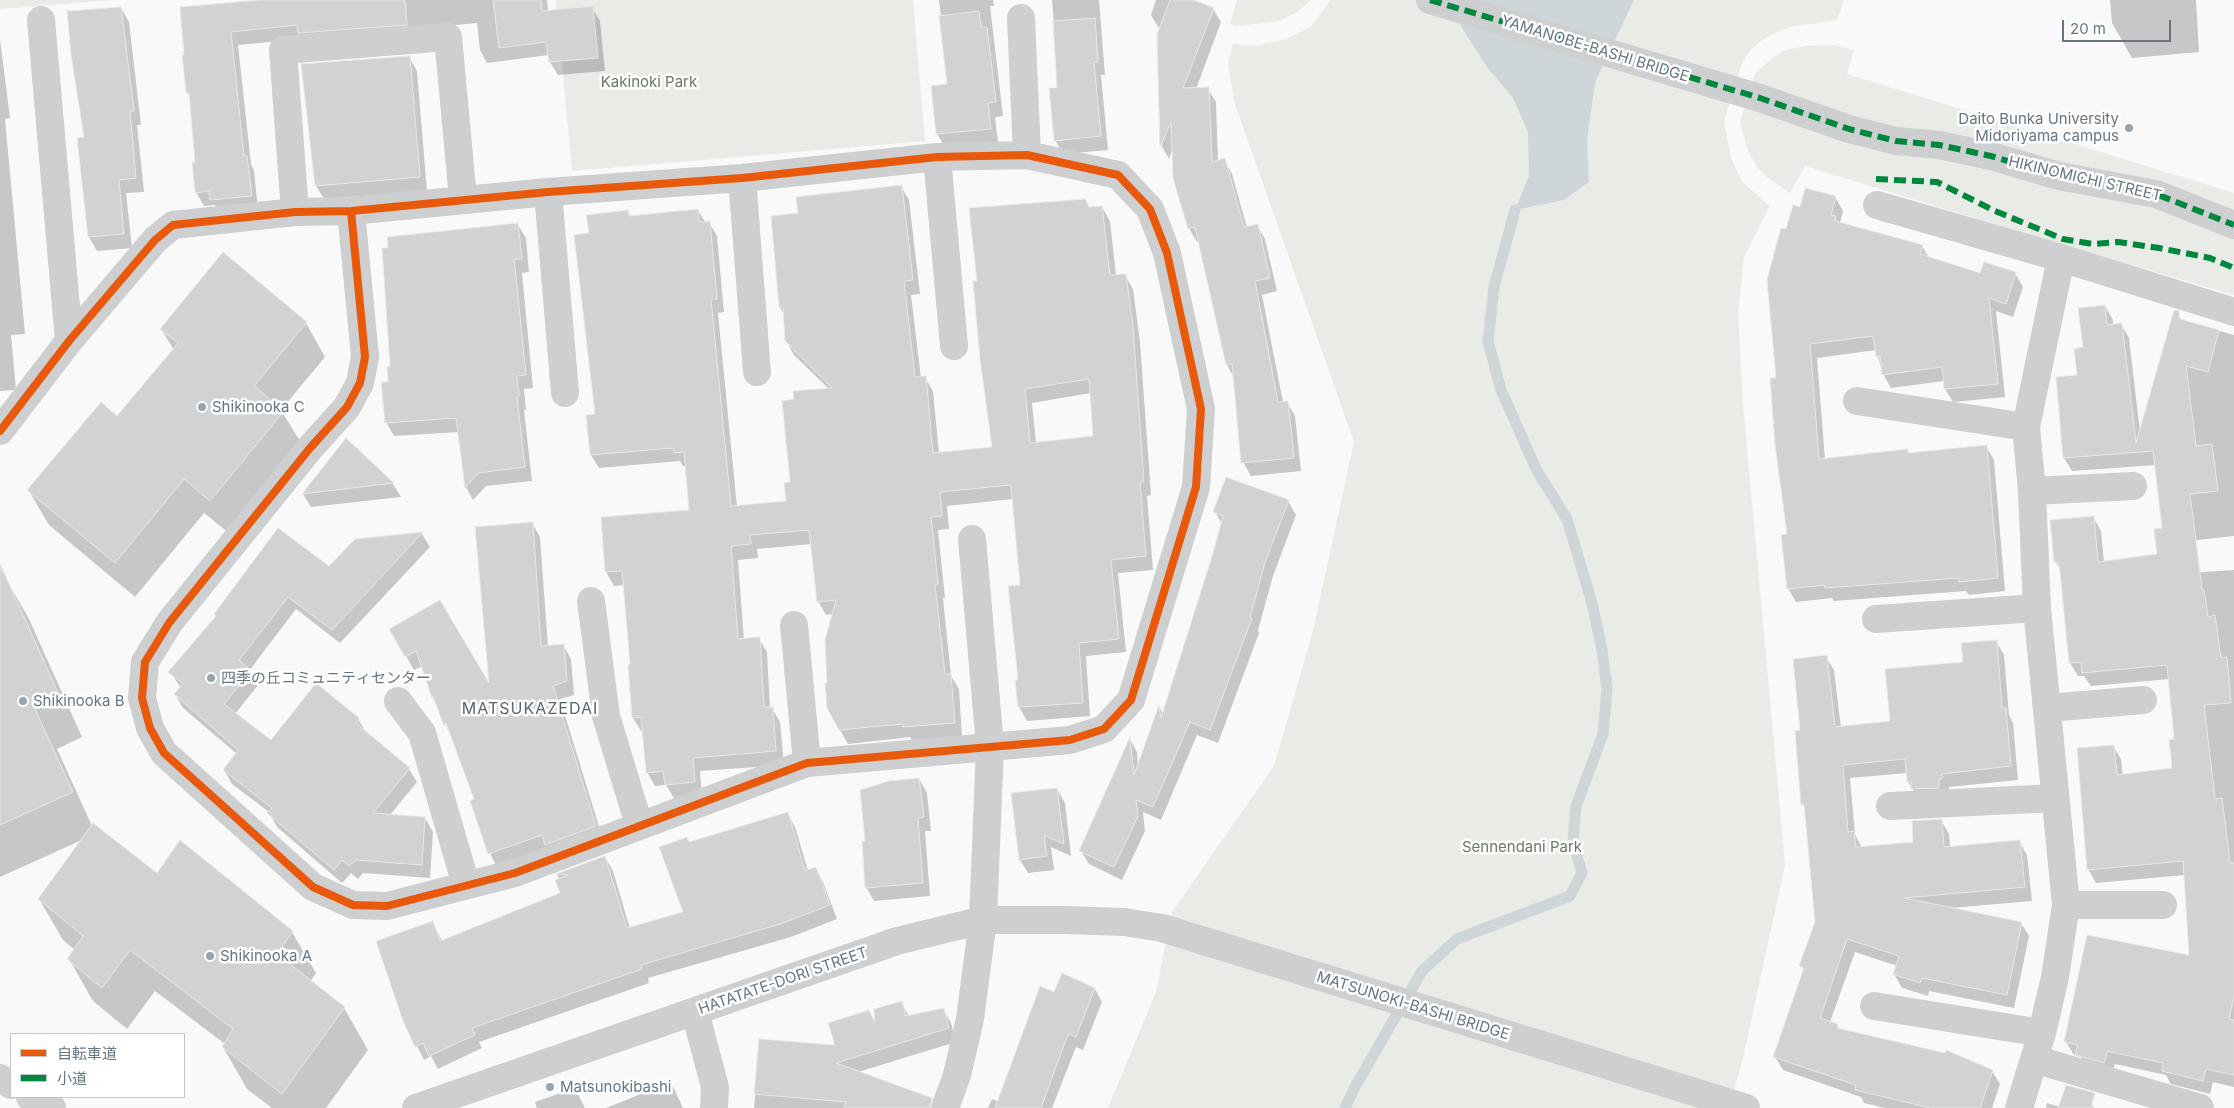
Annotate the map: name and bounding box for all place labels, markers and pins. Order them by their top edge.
place label: Daito Bunka University Midoriyama campus [1958,110,2119,145]
marker: Daito Bunka University Midoriyama campus [2123,122,2135,134]
place label: Shikinooka C [212,398,305,416]
marker: Shikinooka C [196,401,208,413]
place label: 四季の丘コミュニティセンター [221,669,431,687]
marker: 四季の丘コミュニティセンター [205,672,217,684]
place label: Shikinooka B [33,692,125,710]
marker: Shikinooka B [17,695,29,707]
place label: Shikinooka A [220,947,312,965]
marker: Shikinooka A [204,950,216,962]
place label: Matsunokibashi [560,1078,671,1096]
marker: Matsunokibashi [544,1081,556,1093]

